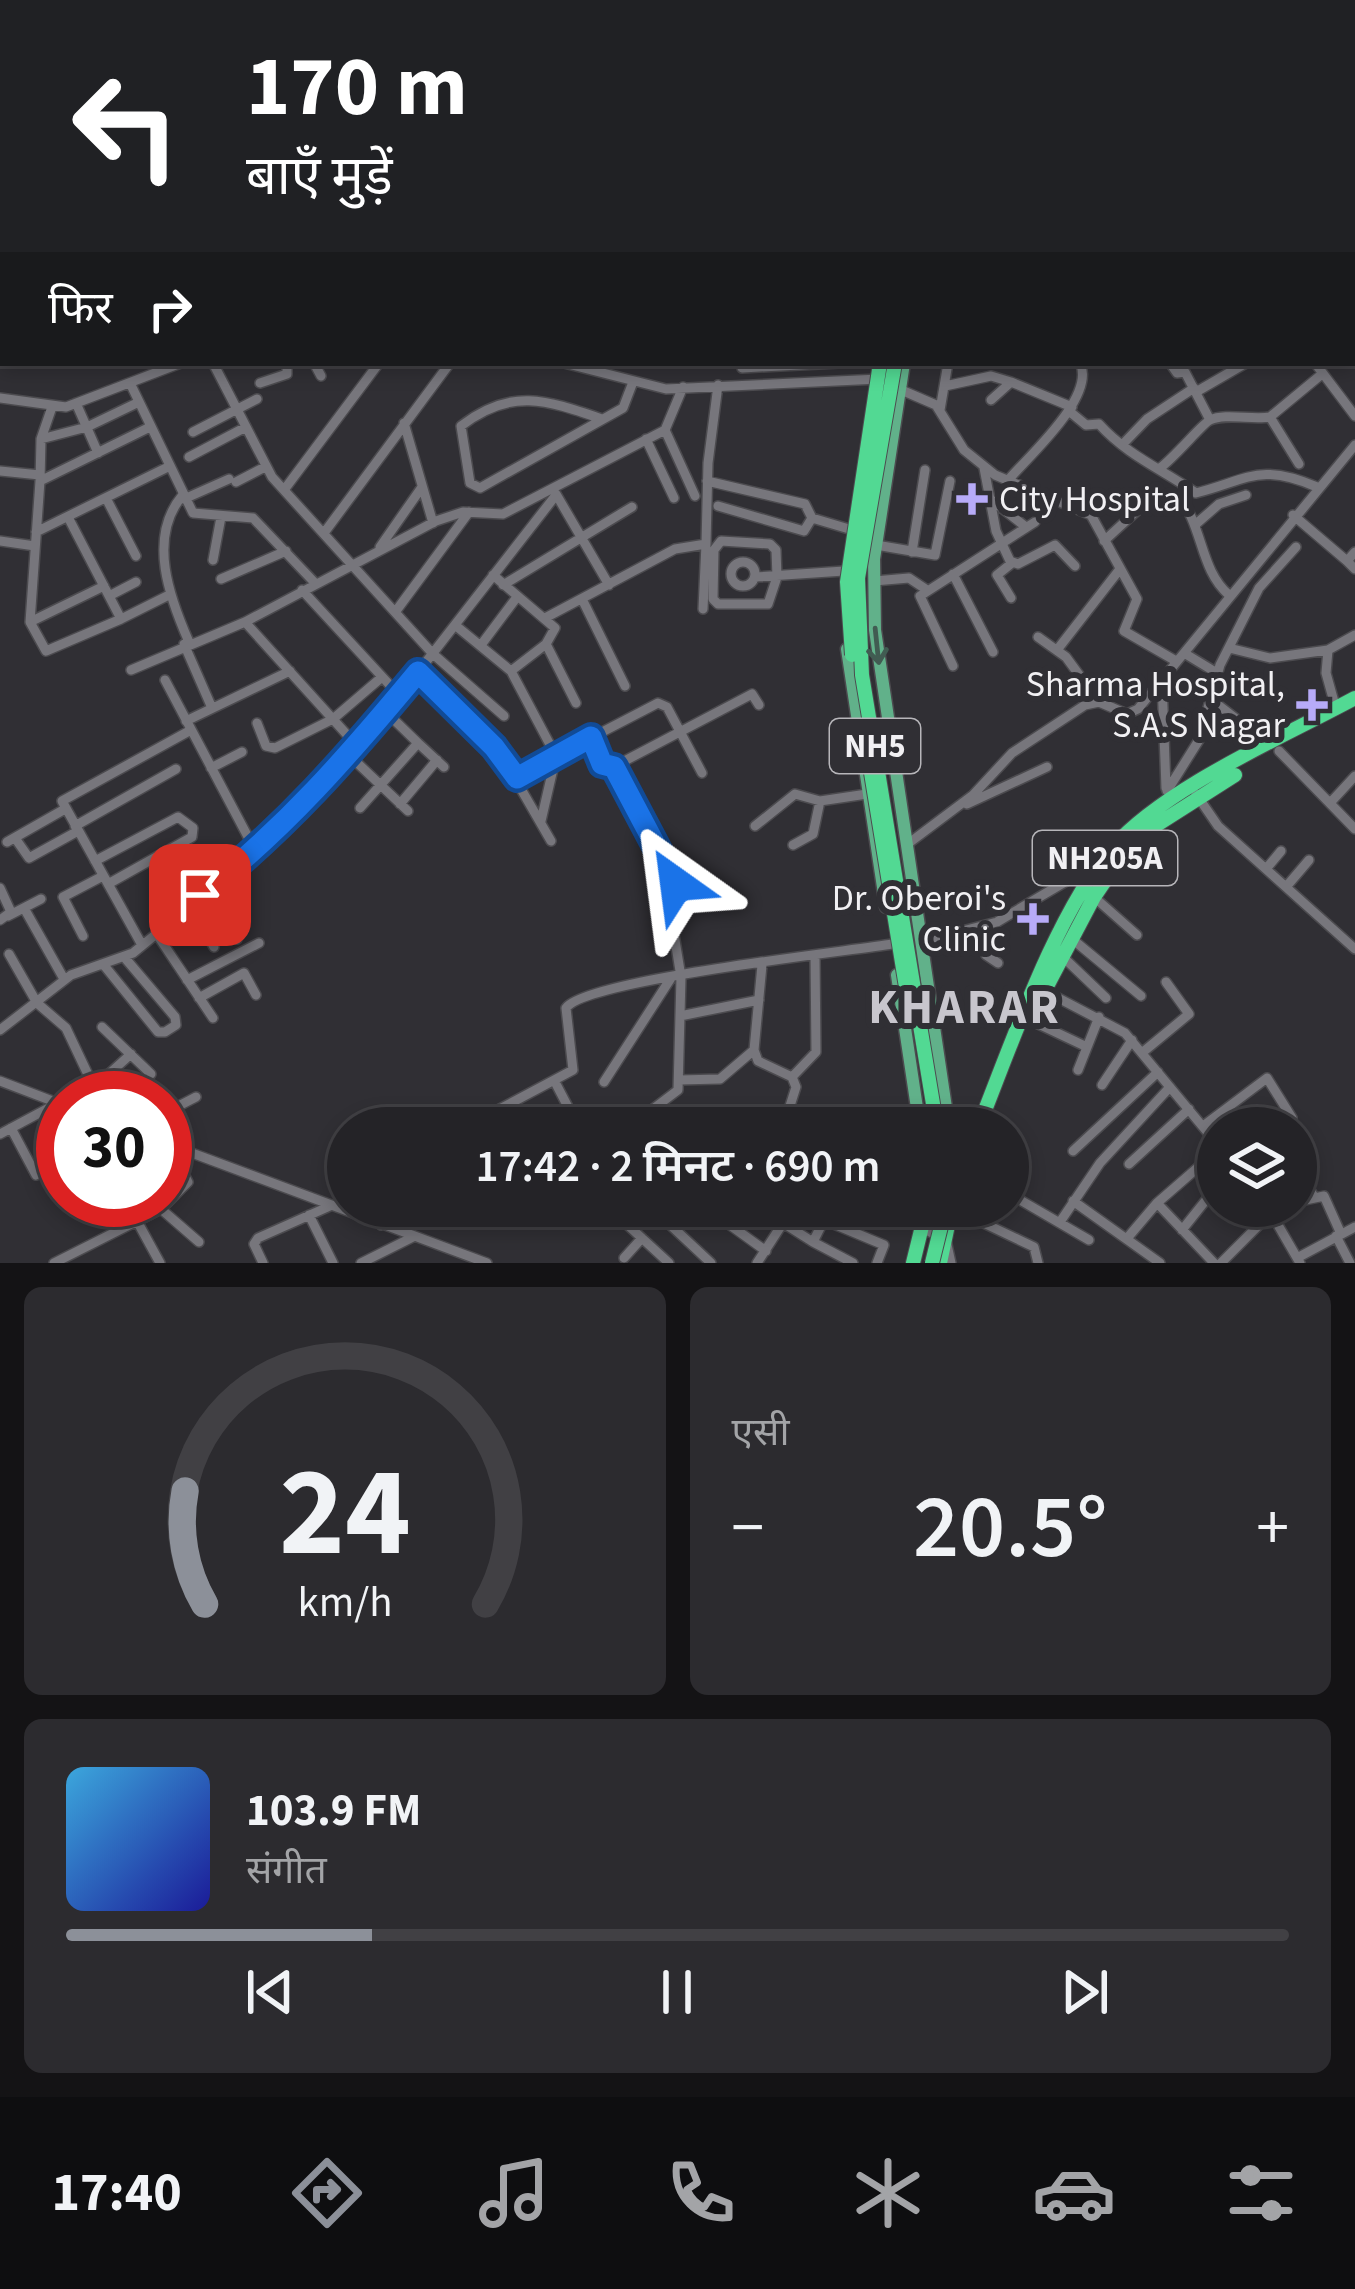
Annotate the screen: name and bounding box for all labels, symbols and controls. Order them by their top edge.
text: 170 m [246,28,468,148]
icon: left [48,48,204,204]
text: बाएँ मुड़ें [246,139,393,216]
icon: right [137,276,203,342]
text: फिर [48,277,113,341]
place label: City Hospital [999,474,1190,525]
marker: City Hospital [956,483,988,515]
one-way arrow [866,625,889,664]
place label: Sharma Hospital, S.A.S Nagar [1026,659,1285,751]
marker: Sharma Hospital, S.A.S Nagar [1296,689,1328,721]
road number: NH5 [830,719,920,773]
position arrow [613,821,739,947]
road number: NH205A [1033,831,1177,885]
pin [149,844,251,946]
icon: arrive [167,862,233,928]
place label: Dr. Oberoi's Clinic [832,873,1006,965]
marker: Dr. Oberoi's Clinic [1017,903,1049,935]
district label: KHARAR [868,974,1062,1042]
speed limit sign: 30 [36,1071,192,1227]
map controls [1197,1107,1317,1227]
button: layers [1197,1107,1317,1227]
text: 17:42 · 2 मिनट · 690 m [475,1135,881,1199]
text: एसी [732,1405,790,1461]
text: 24 [279,1425,411,1603]
text: 20.5° [913,1464,1108,1592]
text: − [732,1481,764,1575]
text: + [1256,1481,1289,1575]
text: km/h [297,1572,392,1633]
text: 103.9 FM [246,1779,421,1843]
text: संगीत [246,1843,327,1899]
icon: previous [237,1959,303,2025]
icon: pause [644,1959,710,2025]
icon: next [1052,1959,1118,2025]
icon: directions [285,2151,369,2235]
icon: music [472,2151,556,2235]
icon: phone [659,2151,743,2235]
icon: climate [846,2151,930,2235]
icon: car [1032,2151,1116,2235]
icon: filters [1219,2151,1303,2235]
text: 17:40 [51,2155,182,2232]

